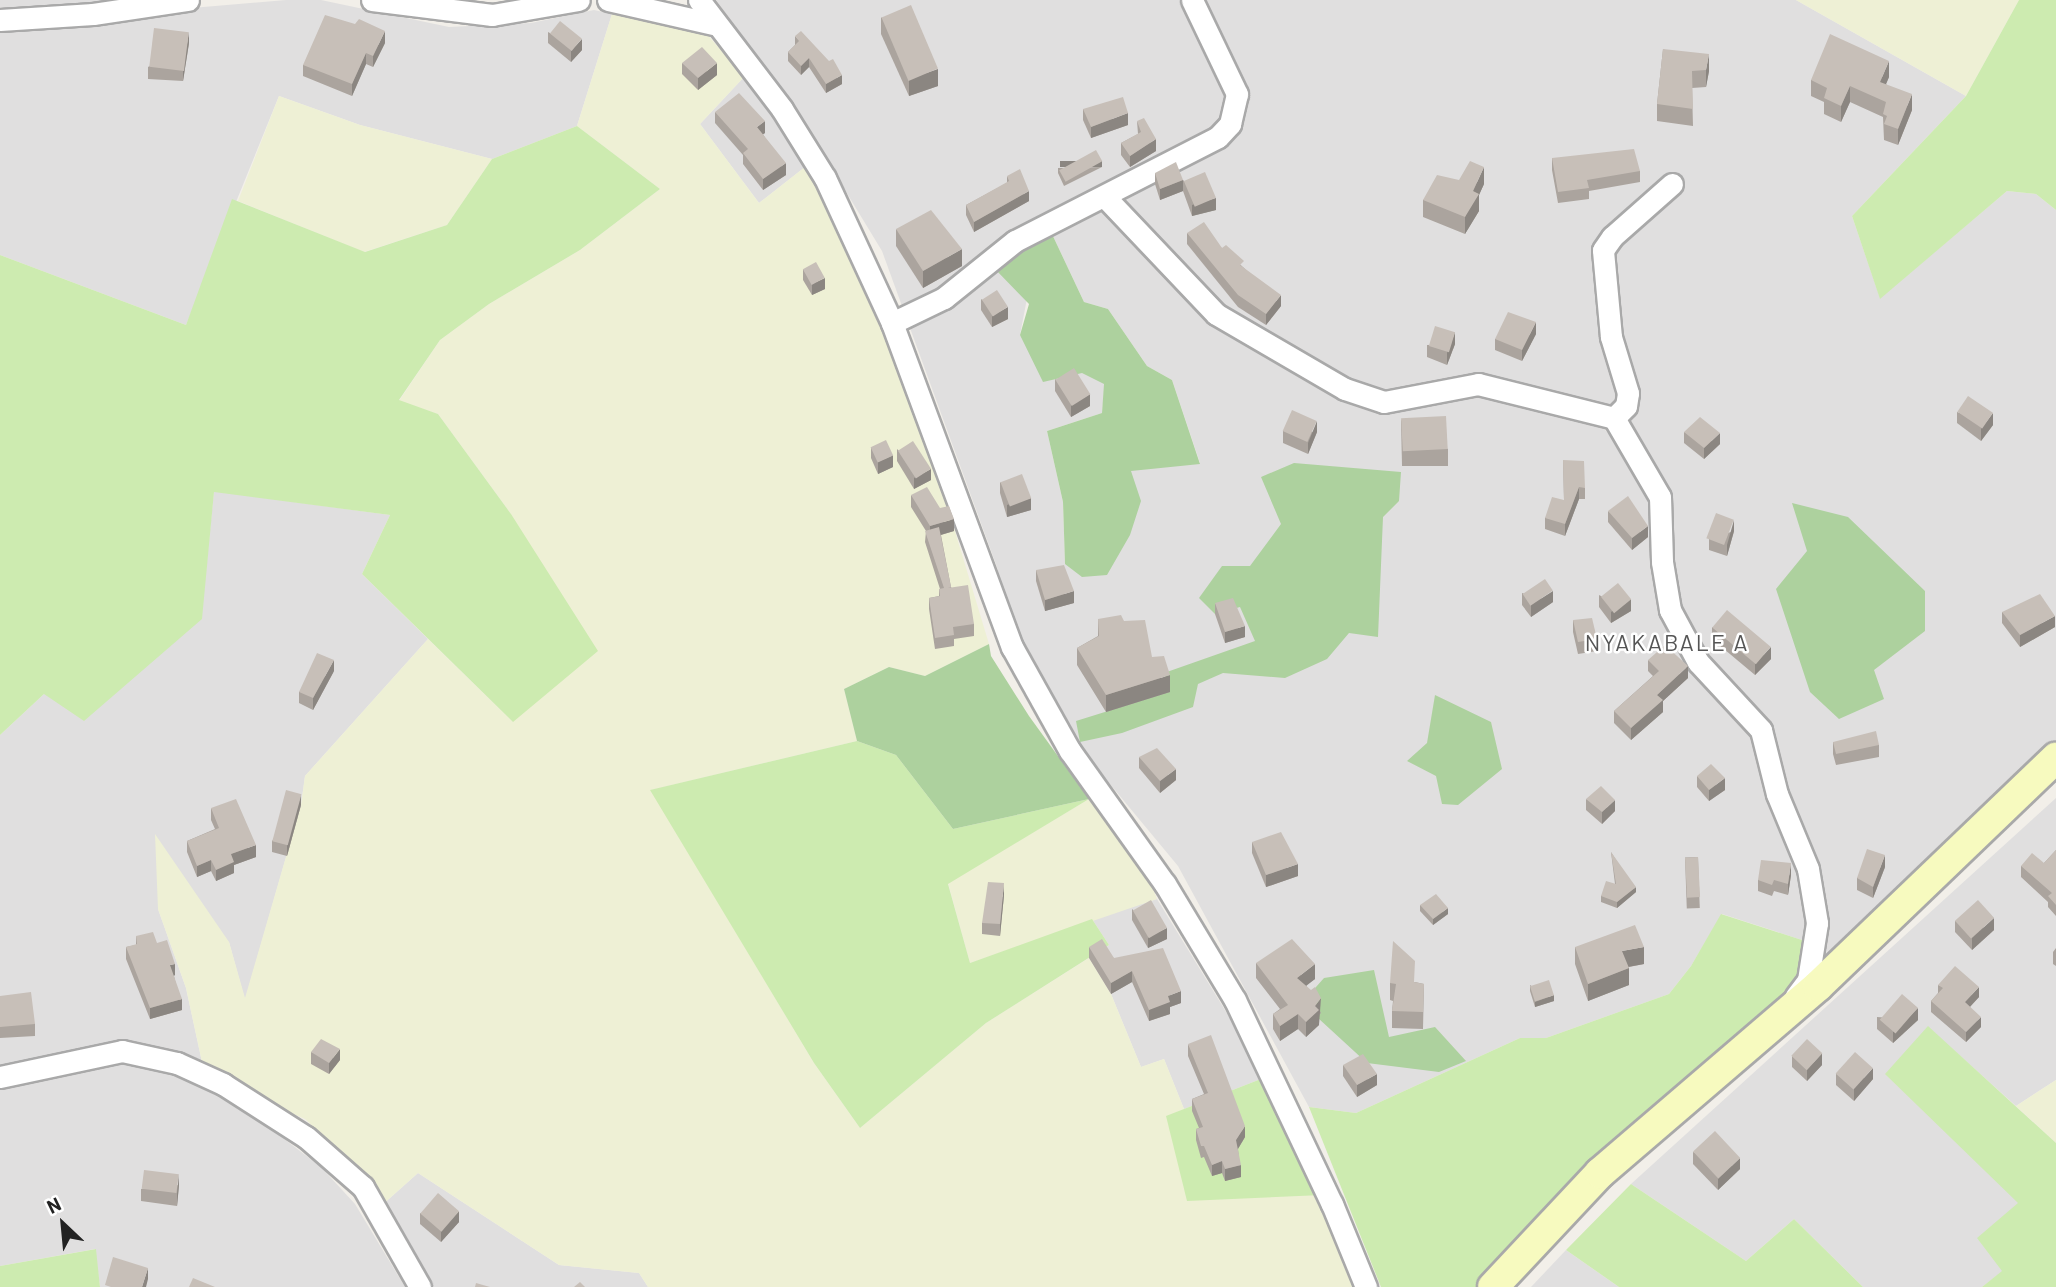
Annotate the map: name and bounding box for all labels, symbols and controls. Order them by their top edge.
district label: NYAKABALE A [1586,628,1748,656]
north arrow [28,1189,98,1259]
text: N [43,1192,64,1218]

